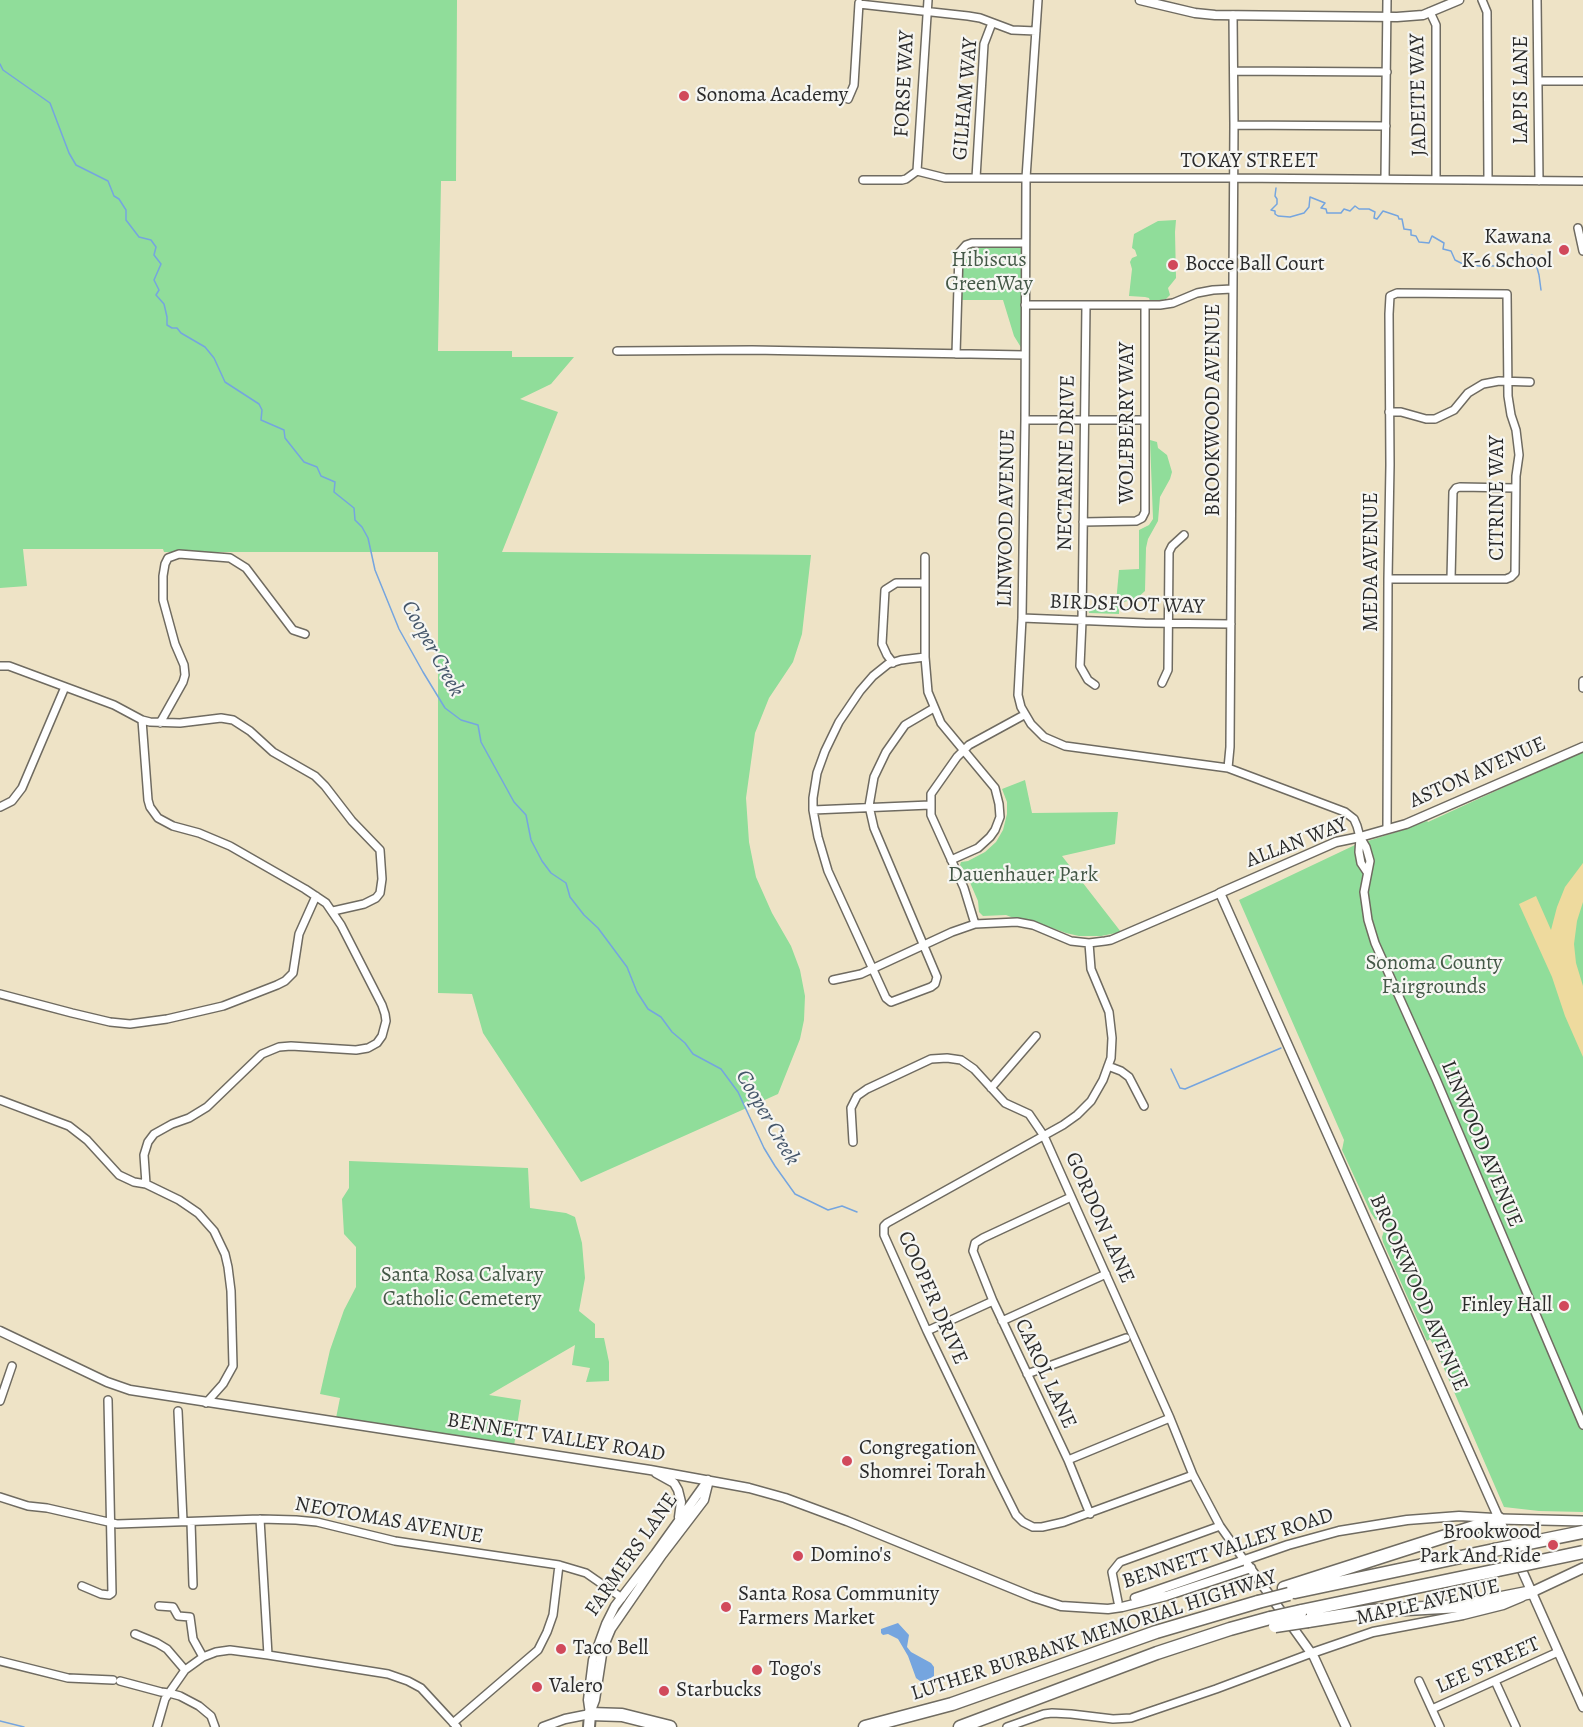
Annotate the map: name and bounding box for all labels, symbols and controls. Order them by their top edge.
street label: FORSE WAY [890,30,920,138]
street label: JADEITE WAY [1405,33,1433,157]
street label: LAPIS LANE [1509,36,1535,144]
street label: GILHAM WAY [948,37,984,161]
place label: Sonoma Academy [696,83,848,109]
marker: Sonoma Academy [677,89,691,103]
street label: TOKAY STREET [1180,149,1318,175]
place label: Kawana K-6 School [1461,225,1552,275]
marker: Kawana K-6 School [1557,243,1571,257]
park label: Hibiscus GreenWay [945,248,1033,298]
place label: Bocce Ball Court [1185,252,1325,278]
marker: Bocce Ball Court [1166,258,1180,272]
street label: BROOKWOOD AVENUE [1201,304,1227,516]
street label: WOLFBERRY WAY [1115,342,1141,504]
street label: NECTARINE DRIVE [1053,375,1081,551]
street label: LINWOOD AVENUE [993,429,1021,607]
street label: CITRINE WAY [1485,435,1511,561]
street label: MEDA AVENUE [1359,492,1385,632]
street label: BIRDSFOOT WAY [1049,590,1205,620]
water label: Cooper Creek [395,596,469,702]
street label: ASTON AVENUE [1406,732,1550,814]
street label: ALLAN WAY [1243,812,1351,874]
park label: Dauenhauer Park [948,863,1098,889]
park label: Sonoma County Fairgrounds [1366,951,1502,1001]
street label: LINWOOD AVENUE [1435,1057,1527,1231]
water label: Cooper Creek [729,1066,805,1170]
street label: GORDON LANE [1059,1149,1139,1287]
street label: BROOKWOOD AVENUE [1363,1191,1473,1395]
street label: COOPER DRIVE [891,1227,973,1369]
park label: Santa Rosa Calvary Catholic Cemetery [381,1263,543,1313]
place label: Finley Hall [1461,1293,1552,1319]
marker: Finley Hall [1557,1299,1571,1313]
street label: CAROL LANE [1009,1315,1081,1433]
street label: BENNETT VALLEY ROAD [445,1408,667,1468]
place label: Congregation Shomrei Torah [859,1436,986,1486]
marker: Congregation Shomrei Torah [840,1454,854,1468]
street label: FARMERS LANE [580,1488,684,1622]
street label: NEOTOMAS AVENUE [293,1492,485,1550]
street label: BENNETT VALLEY ROAD [1119,1503,1337,1595]
place label: Brookwood Park And Ride [1419,1520,1541,1570]
marker: Brookwood Park And Ride [1546,1538,1560,1552]
place label: Domino's [810,1543,891,1569]
marker: Domino's [791,1549,805,1563]
street label: LUTHER BURBANK MEMORIAL HIGHWAY [908,1565,1280,1707]
street label: MAPLE AVENUE [1354,1574,1502,1632]
place label: Santa Rosa Community Farmers Market [738,1582,939,1632]
marker: Santa Rosa Community Farmers Market [719,1600,733,1614]
street label: LEE STREET [1432,1632,1544,1700]
place label: Taco Bell [573,1636,648,1662]
marker: Taco Bell [554,1642,568,1656]
place label: Togo's [769,1657,822,1683]
marker: Togo's [750,1663,764,1677]
place label: Valero [549,1674,603,1700]
place label: Starbucks [676,1678,762,1704]
marker: Valero [530,1680,544,1694]
marker: Starbucks [657,1684,671,1698]

